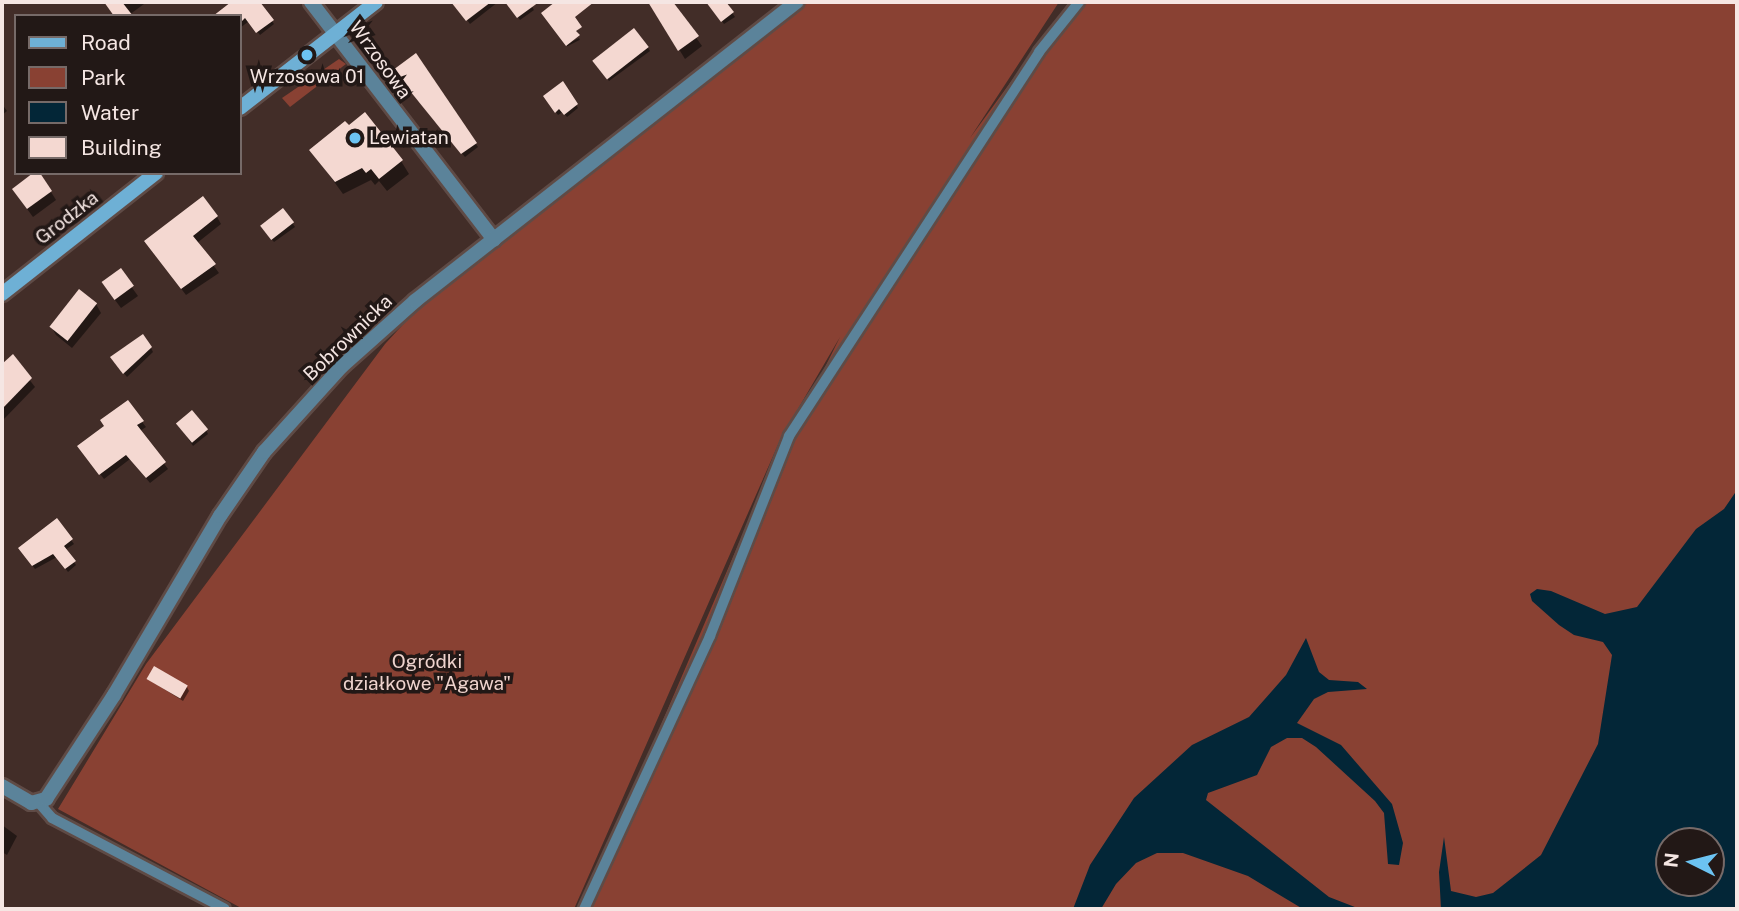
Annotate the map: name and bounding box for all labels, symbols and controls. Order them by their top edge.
legend [14,14,242,175]
street label: Wrzosowa [344,17,416,103]
text: Road [81,30,131,55]
marker: Wrzosowa 01 [299,47,315,63]
text: Park [81,65,126,90]
place label: Wrzosowa 01 [250,66,364,88]
text: Water [81,100,139,125]
place label: Lewiatan [369,127,449,149]
marker: Lewiatan [347,130,363,146]
text: Building [81,135,162,160]
street label: Grodzka [31,186,103,250]
street label: Bobrownicka [299,290,397,386]
park label: Ogródki działkowe "Agawa" [343,651,511,695]
north arrow [1655,827,1725,897]
text: N [1659,851,1683,869]

